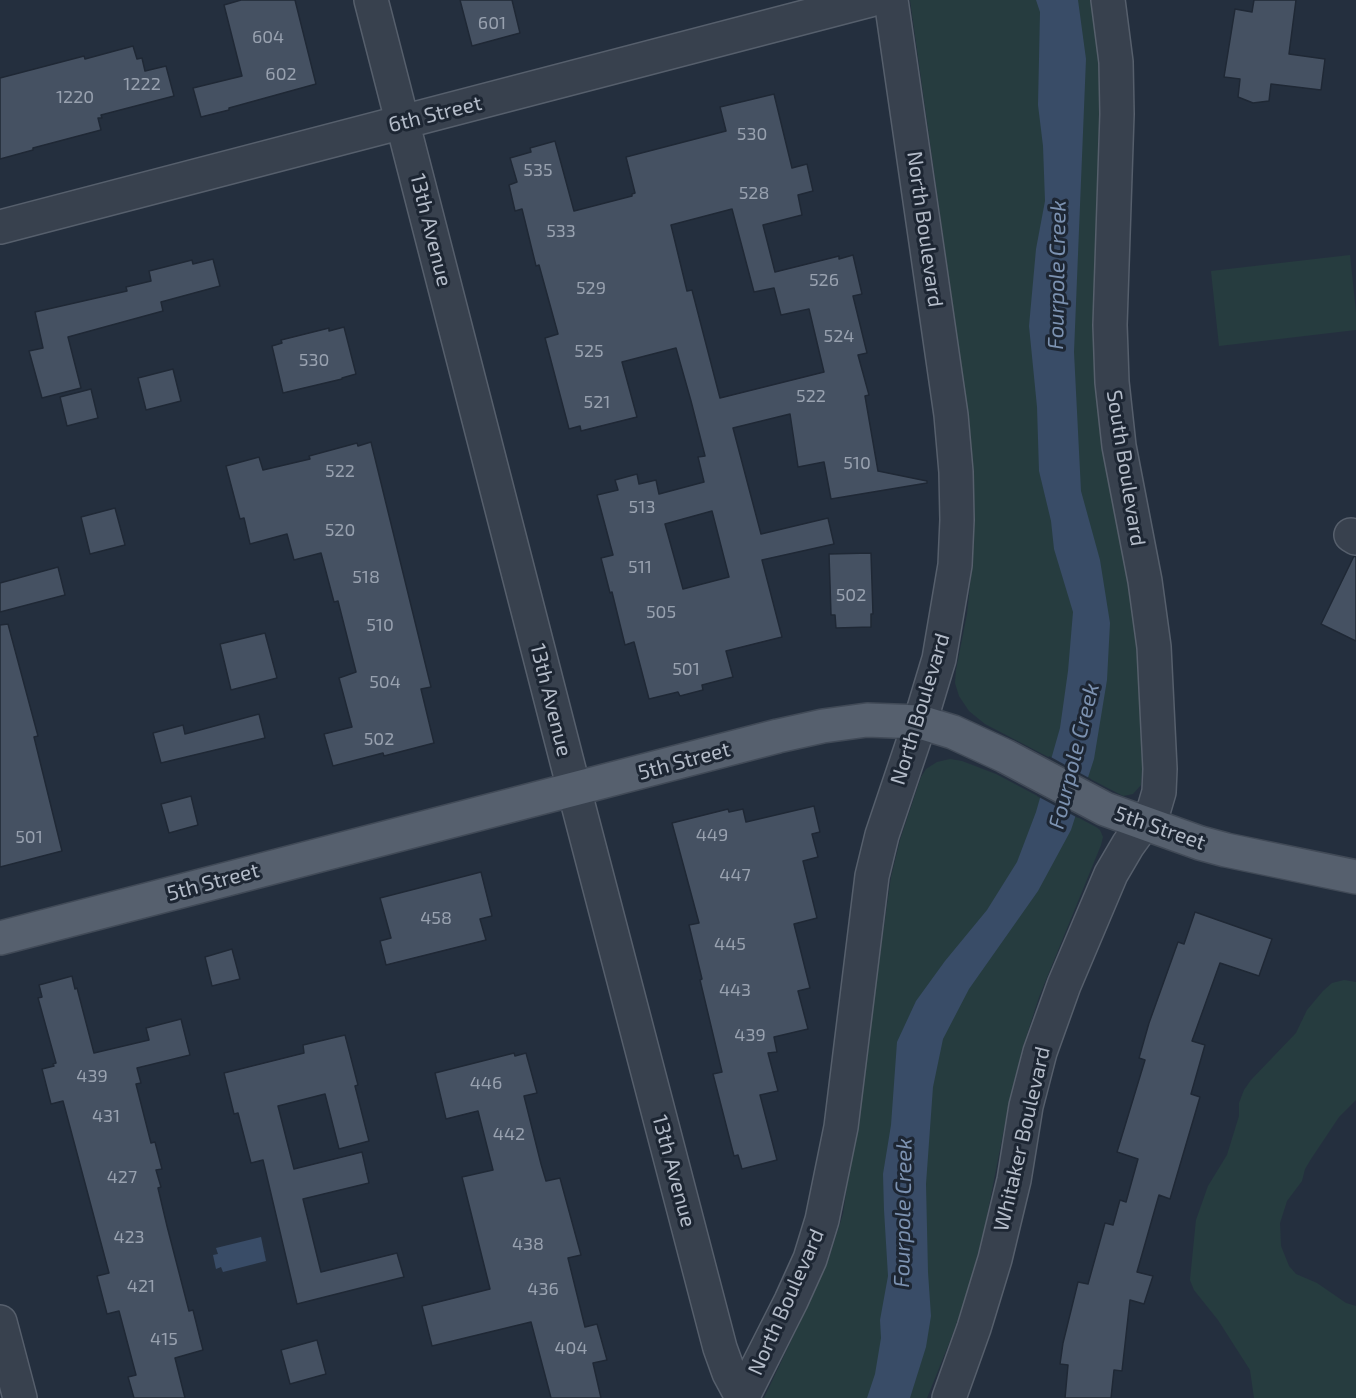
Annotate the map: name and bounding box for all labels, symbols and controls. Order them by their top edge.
house number: 601 [478,12,506,34]
house number: 604 [252,26,284,48]
house number: 602 [265,63,297,85]
house number: 1222 [123,73,161,95]
house number: 1220 [56,86,94,108]
street label: 6th Street [386,90,484,138]
house number: 530 [737,123,767,145]
street label: North Boulevard [902,149,948,309]
house number: 535 [523,159,553,181]
street label: 13th Avenue [405,171,457,289]
house number: 528 [739,182,769,204]
water label: Fourpole Creek [1042,200,1072,350]
house number: 533 [546,220,576,242]
house number: 526 [809,269,839,291]
house number: 529 [576,277,606,299]
house number: 524 [824,325,854,347]
house number: 525 [574,340,604,362]
house number: 530 [299,349,329,371]
house number: 522 [796,385,826,407]
street label: South Boulevard [1101,388,1151,548]
house number: 521 [584,391,610,413]
house number: 510 [843,452,871,474]
house number: 522 [325,460,355,482]
house number: 513 [629,496,655,518]
house number: 520 [325,519,355,541]
house number: 511 [628,556,652,578]
house number: 518 [352,566,380,588]
house number: 502 [836,584,866,606]
house number: 505 [646,601,676,623]
house number: 510 [366,614,394,636]
street label: North Boulevard [885,630,955,788]
street label: 13th Avenue [525,641,577,759]
house number: 501 [672,658,700,680]
house number: 504 [369,671,401,693]
water label: Fourpole Creek [1043,680,1105,832]
house number: 502 [364,728,394,750]
street label: 5th Street [635,737,733,785]
street label: 5th Street [1111,801,1209,855]
house number: 449 [696,824,728,846]
house number: 501 [15,826,43,848]
street label: 5th Street [164,858,262,906]
house number: 447 [719,864,751,886]
house number: 458 [420,907,452,929]
house number: 445 [714,933,746,955]
house number: 443 [719,979,751,1001]
house number: 439 [734,1024,766,1046]
street label: Whitaker Boulevard [988,1044,1056,1234]
house number: 439 [76,1065,108,1087]
house number: 446 [470,1072,502,1094]
house number: 431 [92,1105,120,1127]
street label: 13th Avenue [647,1112,701,1230]
house number: 442 [493,1123,525,1145]
water label: Fourpole Creek [888,1138,918,1288]
house number: 427 [107,1166,137,1188]
street label: North Boulevard [743,1225,829,1379]
house number: 423 [113,1226,145,1248]
house number: 438 [512,1233,544,1255]
house number: 421 [127,1275,155,1297]
house number: 436 [527,1278,559,1300]
house number: 415 [150,1328,178,1350]
house number: 404 [555,1337,587,1359]

